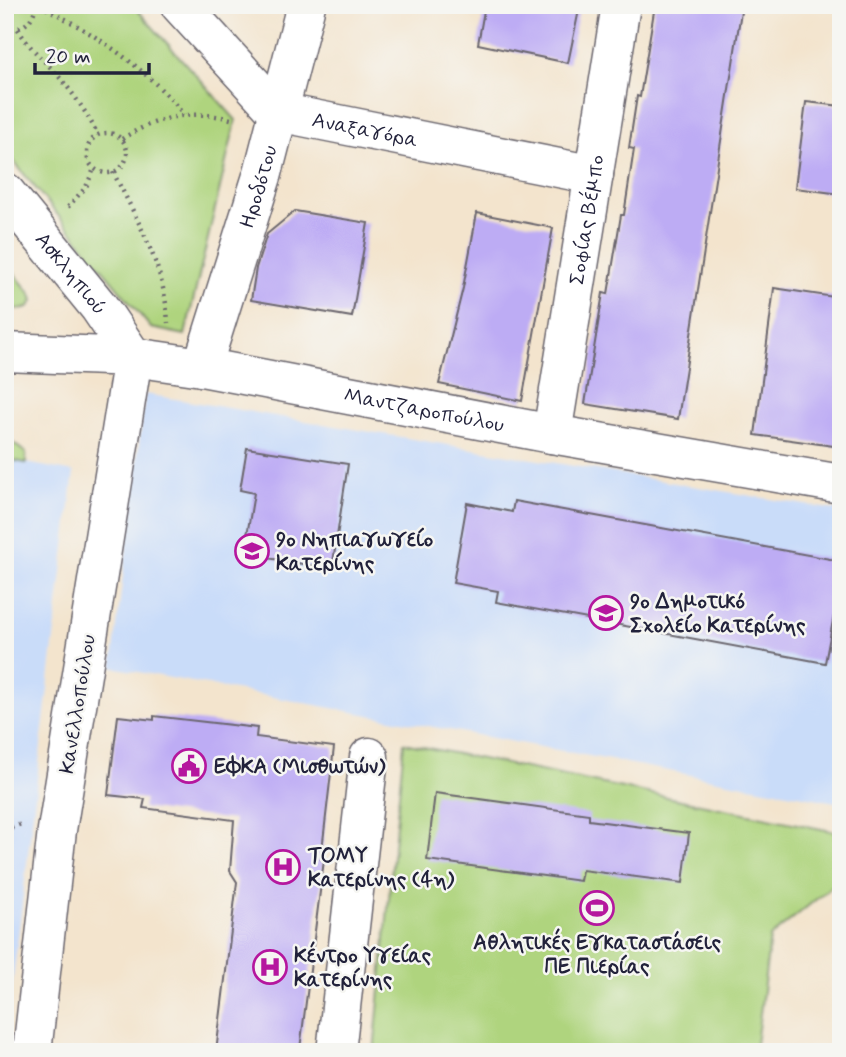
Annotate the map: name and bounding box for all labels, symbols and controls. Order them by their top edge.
scale bar [35,32,149,76]
text: 20 m [46,43,91,71]
street label: Αναξαγόρα [309,106,421,155]
street label: Ηροδότου [234,142,285,232]
street label: Σοφίας Βέμπο [563,153,612,287]
street label: Ασκληπιού [28,227,113,321]
street label: Μαντζαροπούλου [342,381,506,440]
place label: 9ο Νηπιαγωγείο Κατερίνης [276,526,433,578]
school or university icon: 9ο Νηπιαγωγείο Κατερίνης [233,532,271,570]
place label: 9ο Δημοτικό Σχολείο Κατερίνης [630,588,805,640]
school or university icon: 9ο Δημοτικό Σχολείο Κατερίνης [587,594,625,632]
street label: Κανελλοπούλου [53,632,103,776]
public building icon: ΕΦΚΑ (Mισθωτών) [170,747,208,785]
place label: ΕΦΚΑ (Mισθωτών) [214,753,386,781]
place label: ΤΟΜΥ Κατερίνης (4η) [307,842,455,894]
hospital icon: ΤΟΜΥ Κατερίνης (4η) [264,848,302,886]
sports icon: Αθλητικές Εγκαταστάσεις ΠΕ Πιερίας [578,889,616,927]
place label: Αθλητικές Εγκαταστάσεις ΠΕ Πιερίας [473,928,721,981]
place label: Κέντρο Υγείας Κατερίνης [294,941,431,994]
hospital icon: Κέντρο Υγείας Κατερίνης [251,948,289,986]

